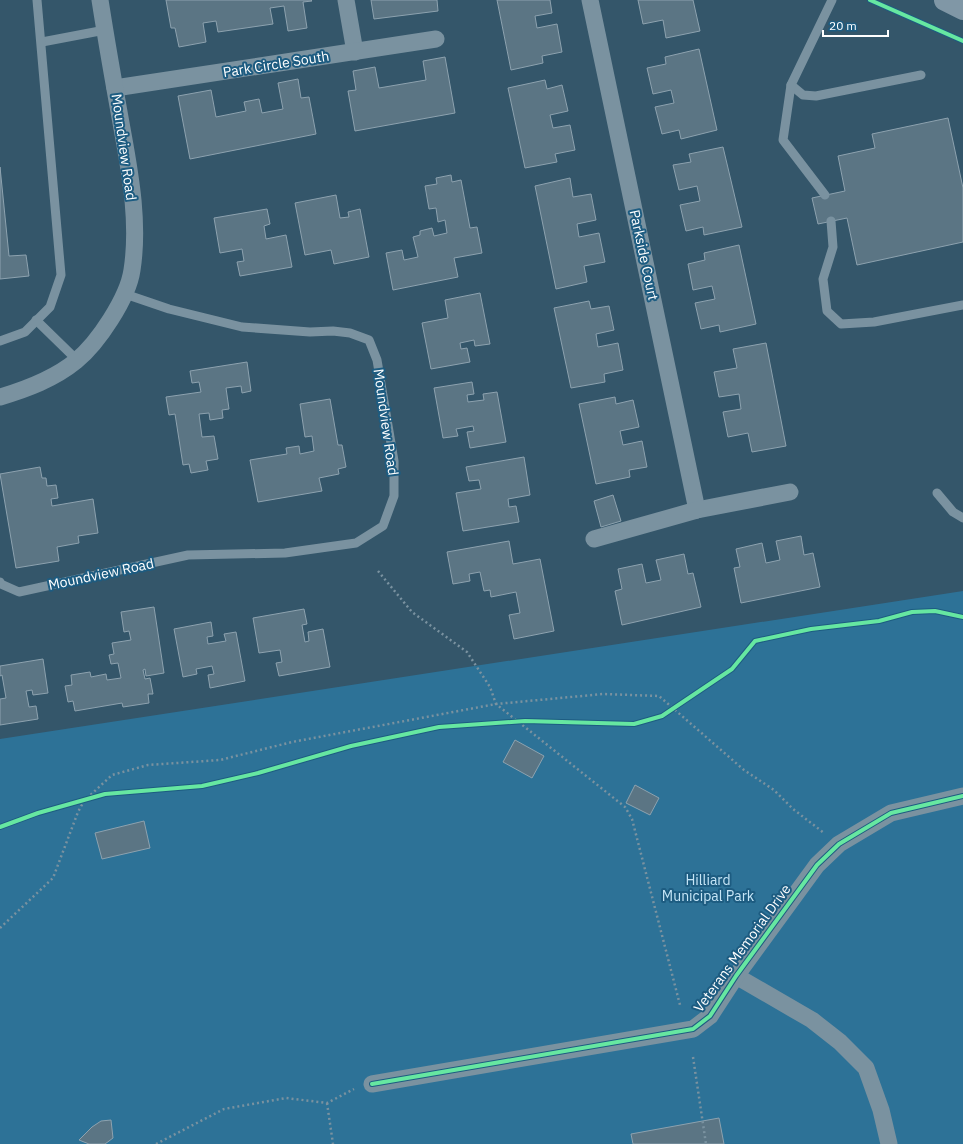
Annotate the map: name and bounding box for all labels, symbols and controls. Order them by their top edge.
scale bar [823,12,888,38]
text: 20 m [829,18,857,33]
street label: Park Circle South [221,47,331,81]
street label: Moundview Road [108,93,140,201]
street label: Parkside Court [626,208,662,302]
street label: Moundview Road [370,368,402,476]
street label: Moundview Road [47,554,155,594]
park label: Hilliard Municipal Park [662,871,755,905]
street label: Veterans Memorial Drive [690,880,795,1016]

